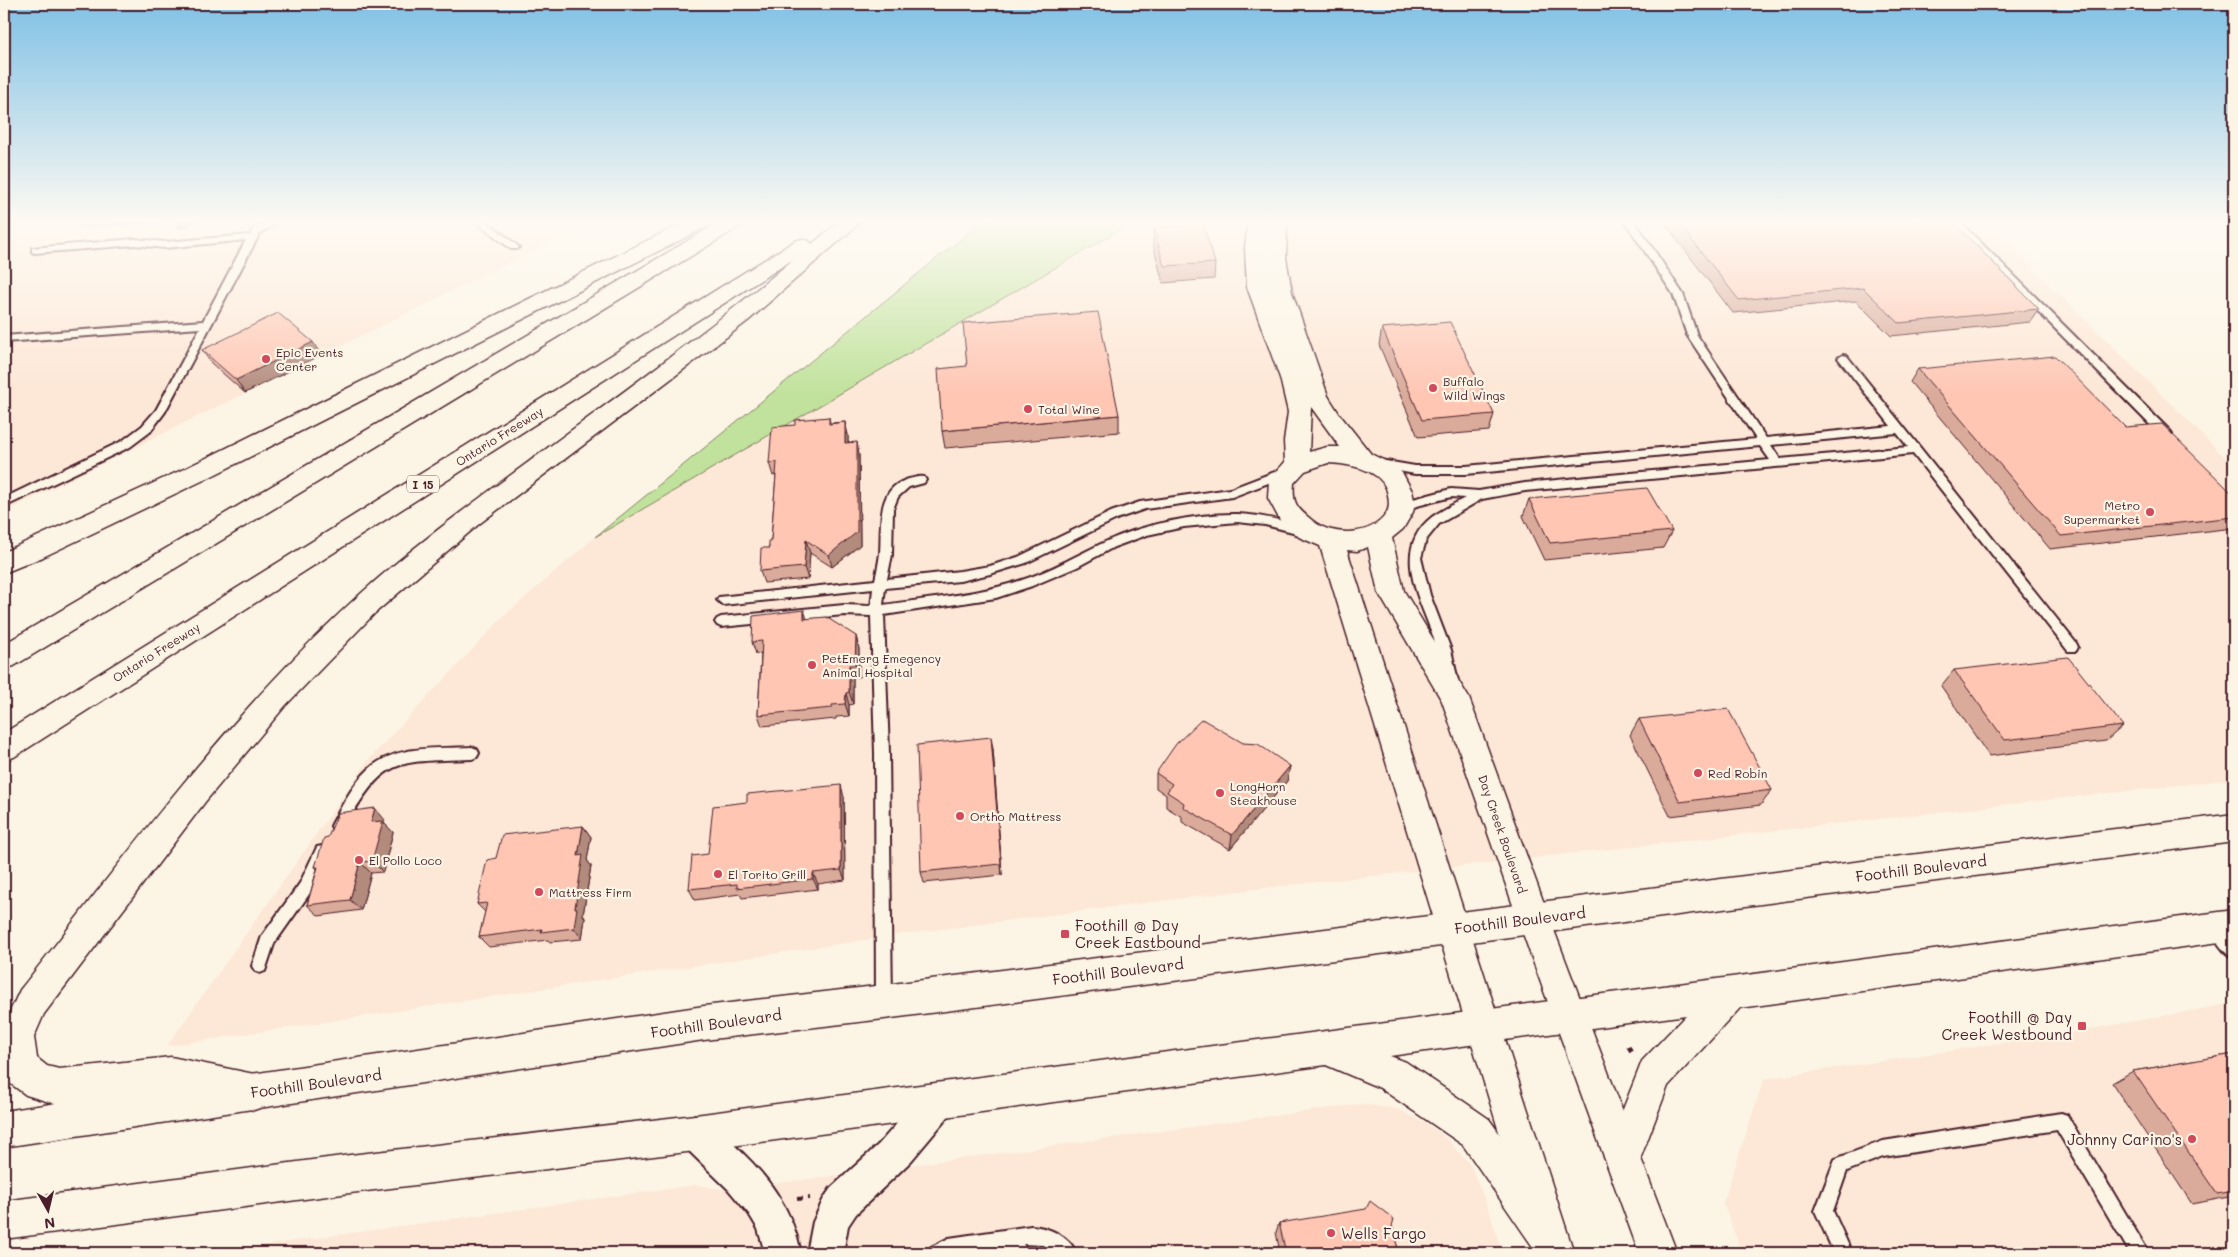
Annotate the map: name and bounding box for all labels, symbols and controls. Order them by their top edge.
place label: Epic Events Center [276,344,343,374]
marker: Epic Events Center [260,353,272,365]
place label: Buffalo Wild Wings [1443,373,1505,403]
marker: Buffalo Wild Wings [1427,382,1439,394]
place label: Total Wine [1038,401,1100,417]
street label: Ontario Freeway [452,403,546,469]
marker: Total Wine [1022,403,1034,415]
road number: I 15 [407,476,439,492]
place label: Metro Supermarket [2064,497,2140,527]
marker: Metro Supermarket [2144,506,2156,518]
street label: Ontario Freeway [109,619,203,685]
place label: PetEmerg Emegency Animal Hospital [822,650,941,680]
marker: PetEmerg Emegency Animal Hospital [806,659,818,671]
place label: Red Robin [1708,765,1767,781]
marker: Red Robin [1692,767,1704,779]
street label: Day Creek Boulevard [1475,773,1531,896]
place label: LongHorn Steakhouse [1230,778,1297,808]
marker: LongHorn Steakhouse [1214,787,1226,799]
place label: Ortho Mattress [970,808,1061,824]
marker: Ortho Mattress [954,810,966,822]
street label: Foothill Boulevard [1854,850,1988,886]
place label: El Pollo Loco [369,852,442,868]
marker: El Pollo Loco [353,854,365,866]
place label: El Torito Grill [728,866,806,882]
marker: El Torito Grill [712,868,724,880]
place label: Mattress Firm [549,884,632,900]
marker: Mattress Firm [533,886,545,898]
street label: Foothill Boulevard [1453,902,1587,938]
place label: Foothill @ Day Creek Eastbound [1075,915,1201,952]
marker: Foothill @ Day Creek Eastbound [1059,928,1071,940]
street label: Foothill Boulevard [1051,953,1185,989]
street label: Foothill Boulevard [649,1004,783,1042]
place label: Foothill @ Day Creek Westbound [1942,1007,2072,1044]
marker: Foothill @ Day Creek Westbound [2076,1020,2088,1032]
street label: Foothill Boulevard [249,1064,383,1102]
place label: Johnny Carino's [2067,1129,2182,1149]
marker: Johnny Carino's [2186,1133,2198,1145]
north arrow [22,1184,72,1234]
text: N [43,1213,56,1234]
place label: Wells Fargo [1341,1223,1426,1243]
marker: Wells Fargo [1325,1227,1337,1239]

